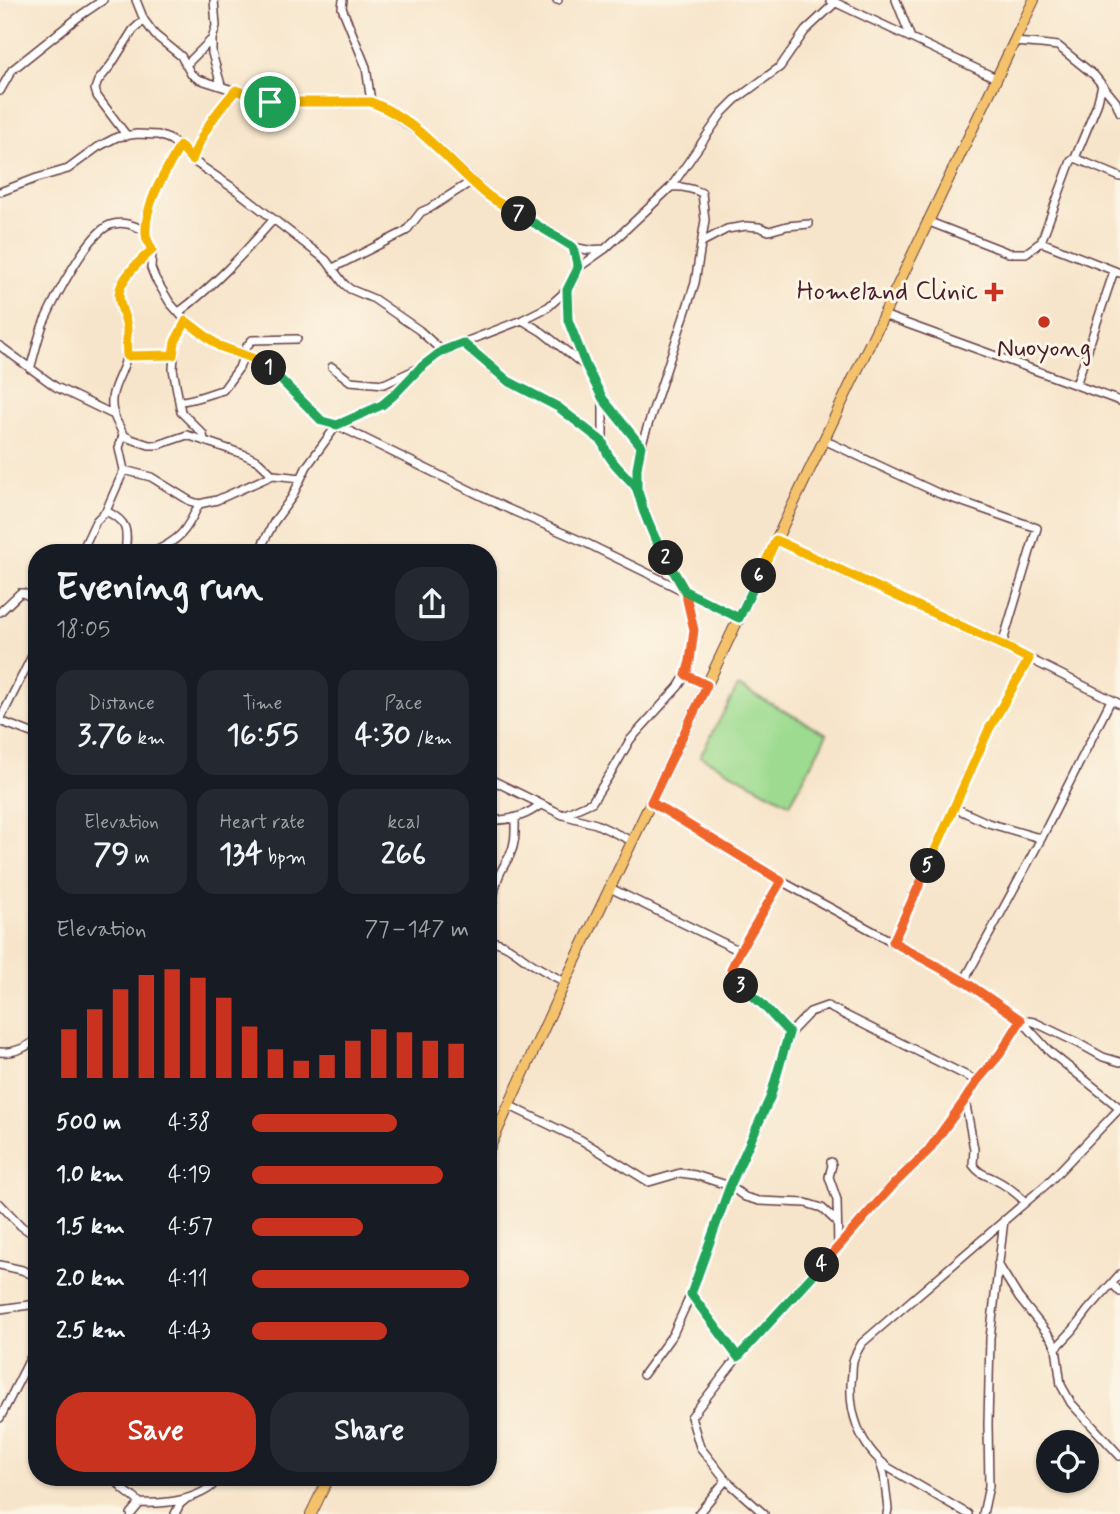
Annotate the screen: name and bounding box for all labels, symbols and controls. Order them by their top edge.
pin [240,72,300,132]
icon: arrive [251,83,289,121]
pin: 7 [502,196,536,232]
text: 7 [513,201,524,226]
place label: Homeland Clinic [797,275,978,309]
marker: Homeland Clinic [984,282,1004,302]
marker: Nuoyong [1036,314,1052,330]
place label: Nuoyong [997,332,1091,366]
pin: 1 [252,350,286,386]
text: 1 [264,355,273,380]
pin: 2 [648,540,684,576]
text: 2 [661,545,670,570]
pin: 6 [742,558,776,594]
text: 6 [754,563,763,588]
text: Evening run [56,564,263,613]
button: share [395,567,469,641]
text: 18:05 [56,615,110,645]
text: Distance [88,691,155,716]
text: Time [243,691,282,716]
text: Pace [385,691,422,716]
text: 3.76 [78,716,132,755]
text: 16:55 [227,716,299,755]
text: 4:30 [355,716,411,755]
text: km [132,726,165,751]
text: /km [411,726,452,751]
text: Elevation [84,810,159,835]
text: Heart rate [220,810,305,835]
text: kcal [388,810,419,835]
text: 79 [93,835,129,874]
text: 134 [219,835,263,874]
text: 266 [381,835,426,874]
text: m [129,845,150,870]
text: bpm [263,845,306,870]
pin: 5 [911,848,946,884]
text: 5 [922,853,933,878]
text: Elevation [56,915,147,945]
text: 77–147 m [364,915,469,945]
pin: 3 [724,968,758,1004]
text: 3 [736,973,745,998]
text: 500 m [56,1108,121,1138]
text: 4:38 [168,1108,211,1138]
text: 1.0 km [56,1160,124,1190]
text: 4:19 [168,1160,212,1190]
text: 1.5 km [56,1212,125,1242]
text: 4:57 [168,1212,213,1242]
pin: 4 [804,1248,840,1282]
text: 4 [816,1252,827,1277]
text: 2.0 km [56,1264,125,1294]
text: 4:11 [168,1264,208,1294]
text: 2.5 km [56,1316,126,1346]
text: 4:43 [168,1316,211,1346]
button: Save [56,1392,256,1472]
button: Share [270,1392,469,1472]
map controls [1036,1430,1099,1493]
button: locate [1036,1430,1099,1493]

